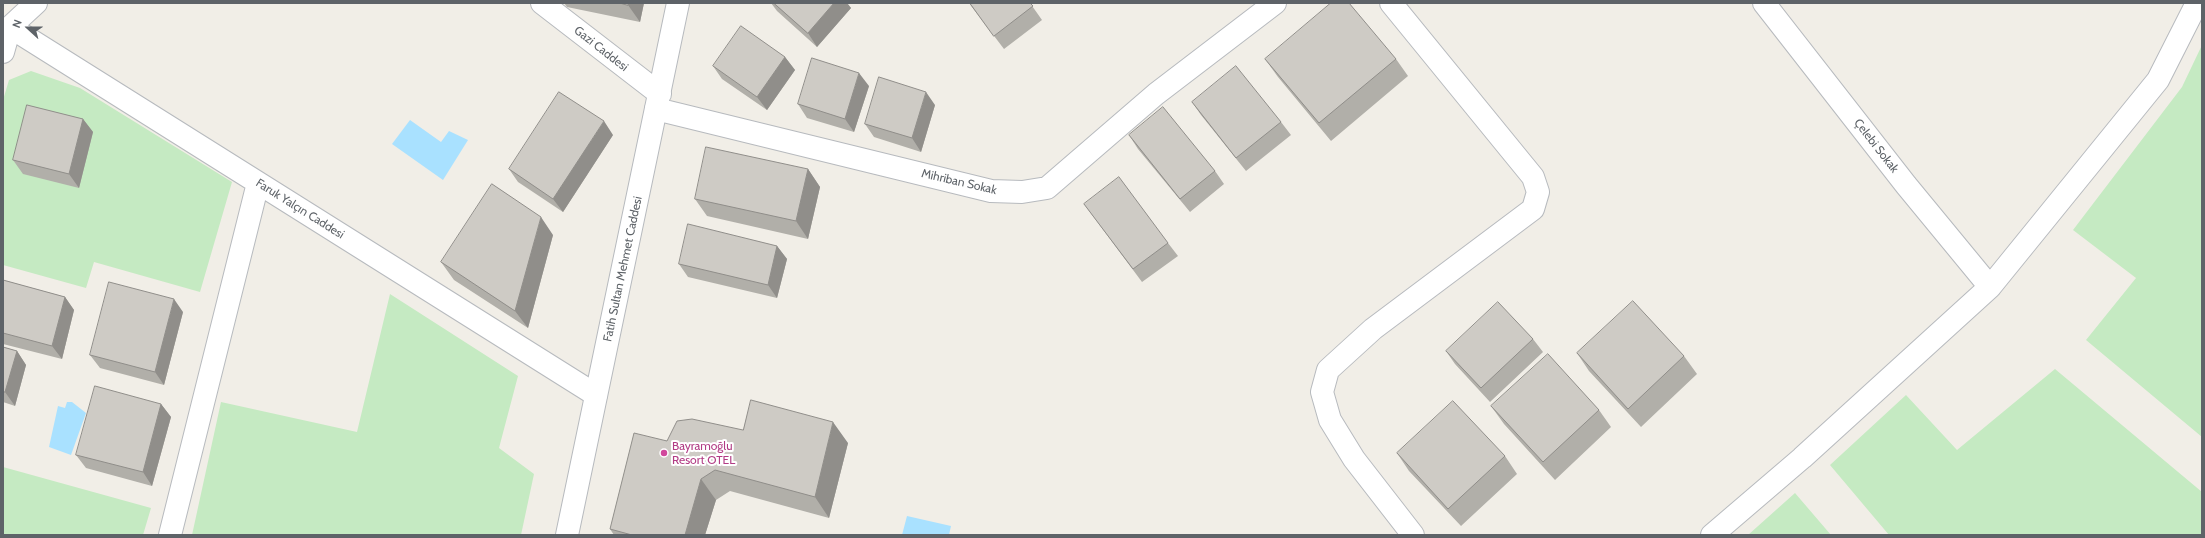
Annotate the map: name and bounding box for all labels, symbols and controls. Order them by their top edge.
north arrow [8,8,48,48]
text: N [9,18,25,30]
street label: Gazi Caddesi [571,23,631,75]
street label: Çelebi Sokak [1851,116,1901,176]
street label: Mihriban Sokak [920,166,998,198]
street label: Faruk Yalçın Caddesi [253,176,347,242]
street label: Fatih Sultan Mehmet Caddesi [601,195,645,343]
place label: Bayramoğlu Resort OTEL [672,439,735,467]
marker: Bayramoğlu Resort OTEL [659,448,669,458]

